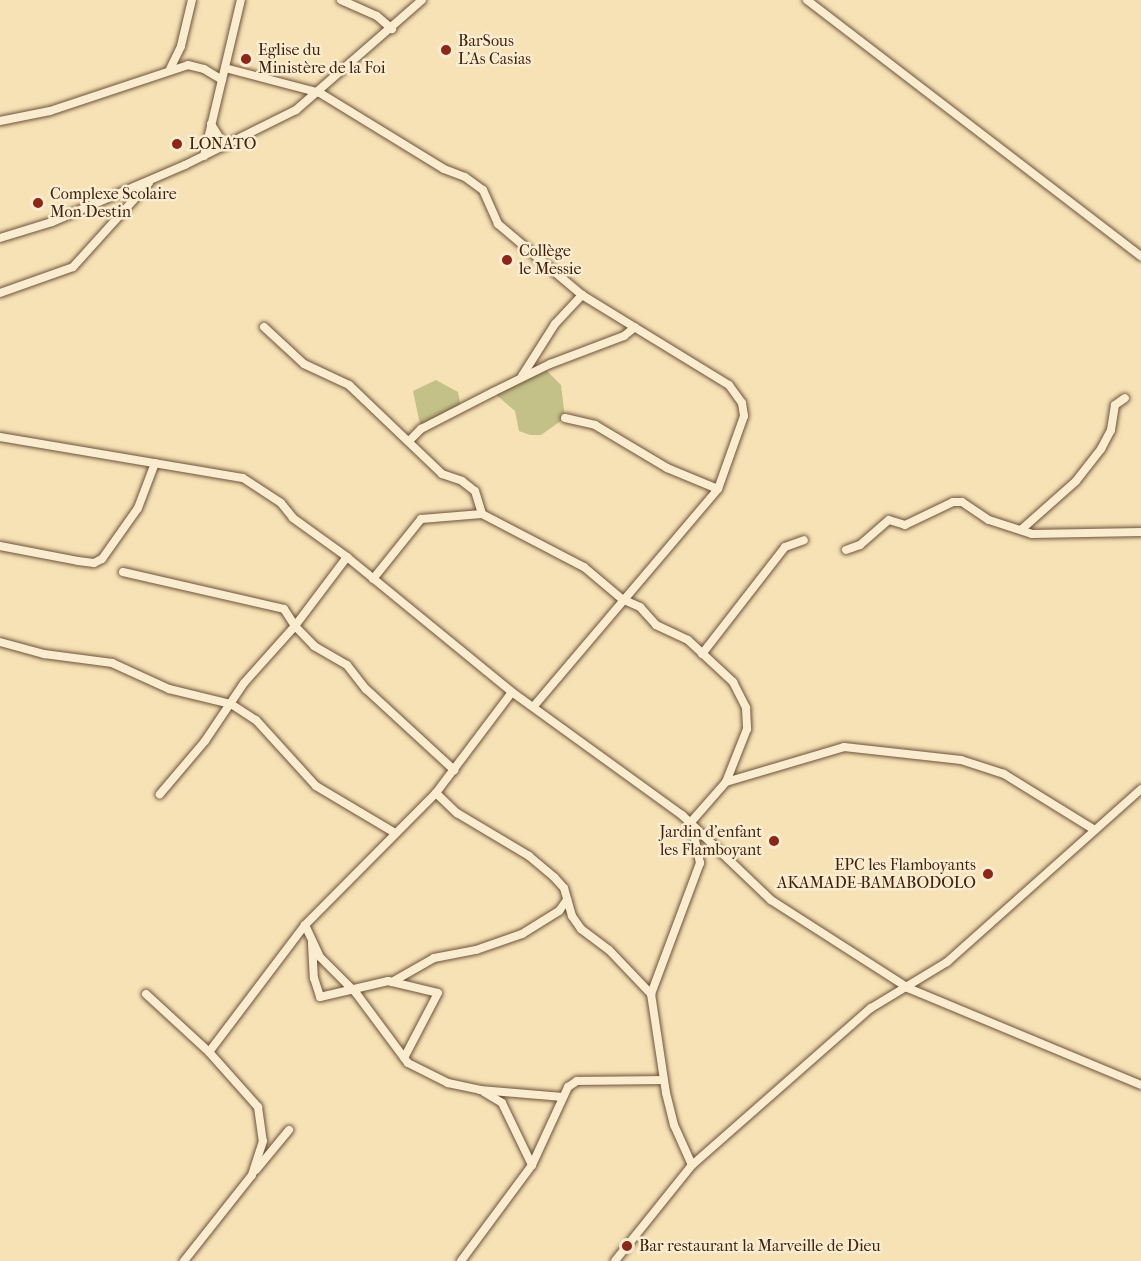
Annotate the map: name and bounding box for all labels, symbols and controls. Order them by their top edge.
place label: BarSous L'As Casias [458,31,531,69]
place label: Eglise du Ministère de la Foi [258,40,386,78]
marker: BarSous L'As Casias [439,43,453,57]
marker: Eglise du Ministère de la Foi [239,52,253,66]
place label: LONATO [189,134,256,154]
marker: LONATO [170,137,184,151]
place label: Complexe Scolaire Mon Destin [50,184,177,222]
marker: Complexe Scolaire Mon Destin [31,196,45,210]
place label: Collège le Messie [519,241,581,279]
marker: Collège le Messie [500,253,514,267]
place label: Jardin d'enfant les Flamboyant [659,822,762,860]
marker: Jardin d'enfant les Flamboyant [767,834,781,848]
place label: EPC les Flamboyants AKAMADE-BAMABODOLO [777,855,976,893]
marker: EPC les Flamboyants AKAMADE-BAMABODOLO [981,867,995,881]
place label: Bar restaurant la Marveille de Dieu [639,1236,881,1256]
marker: Bar restaurant la Marveille de Dieu [620,1239,634,1253]

